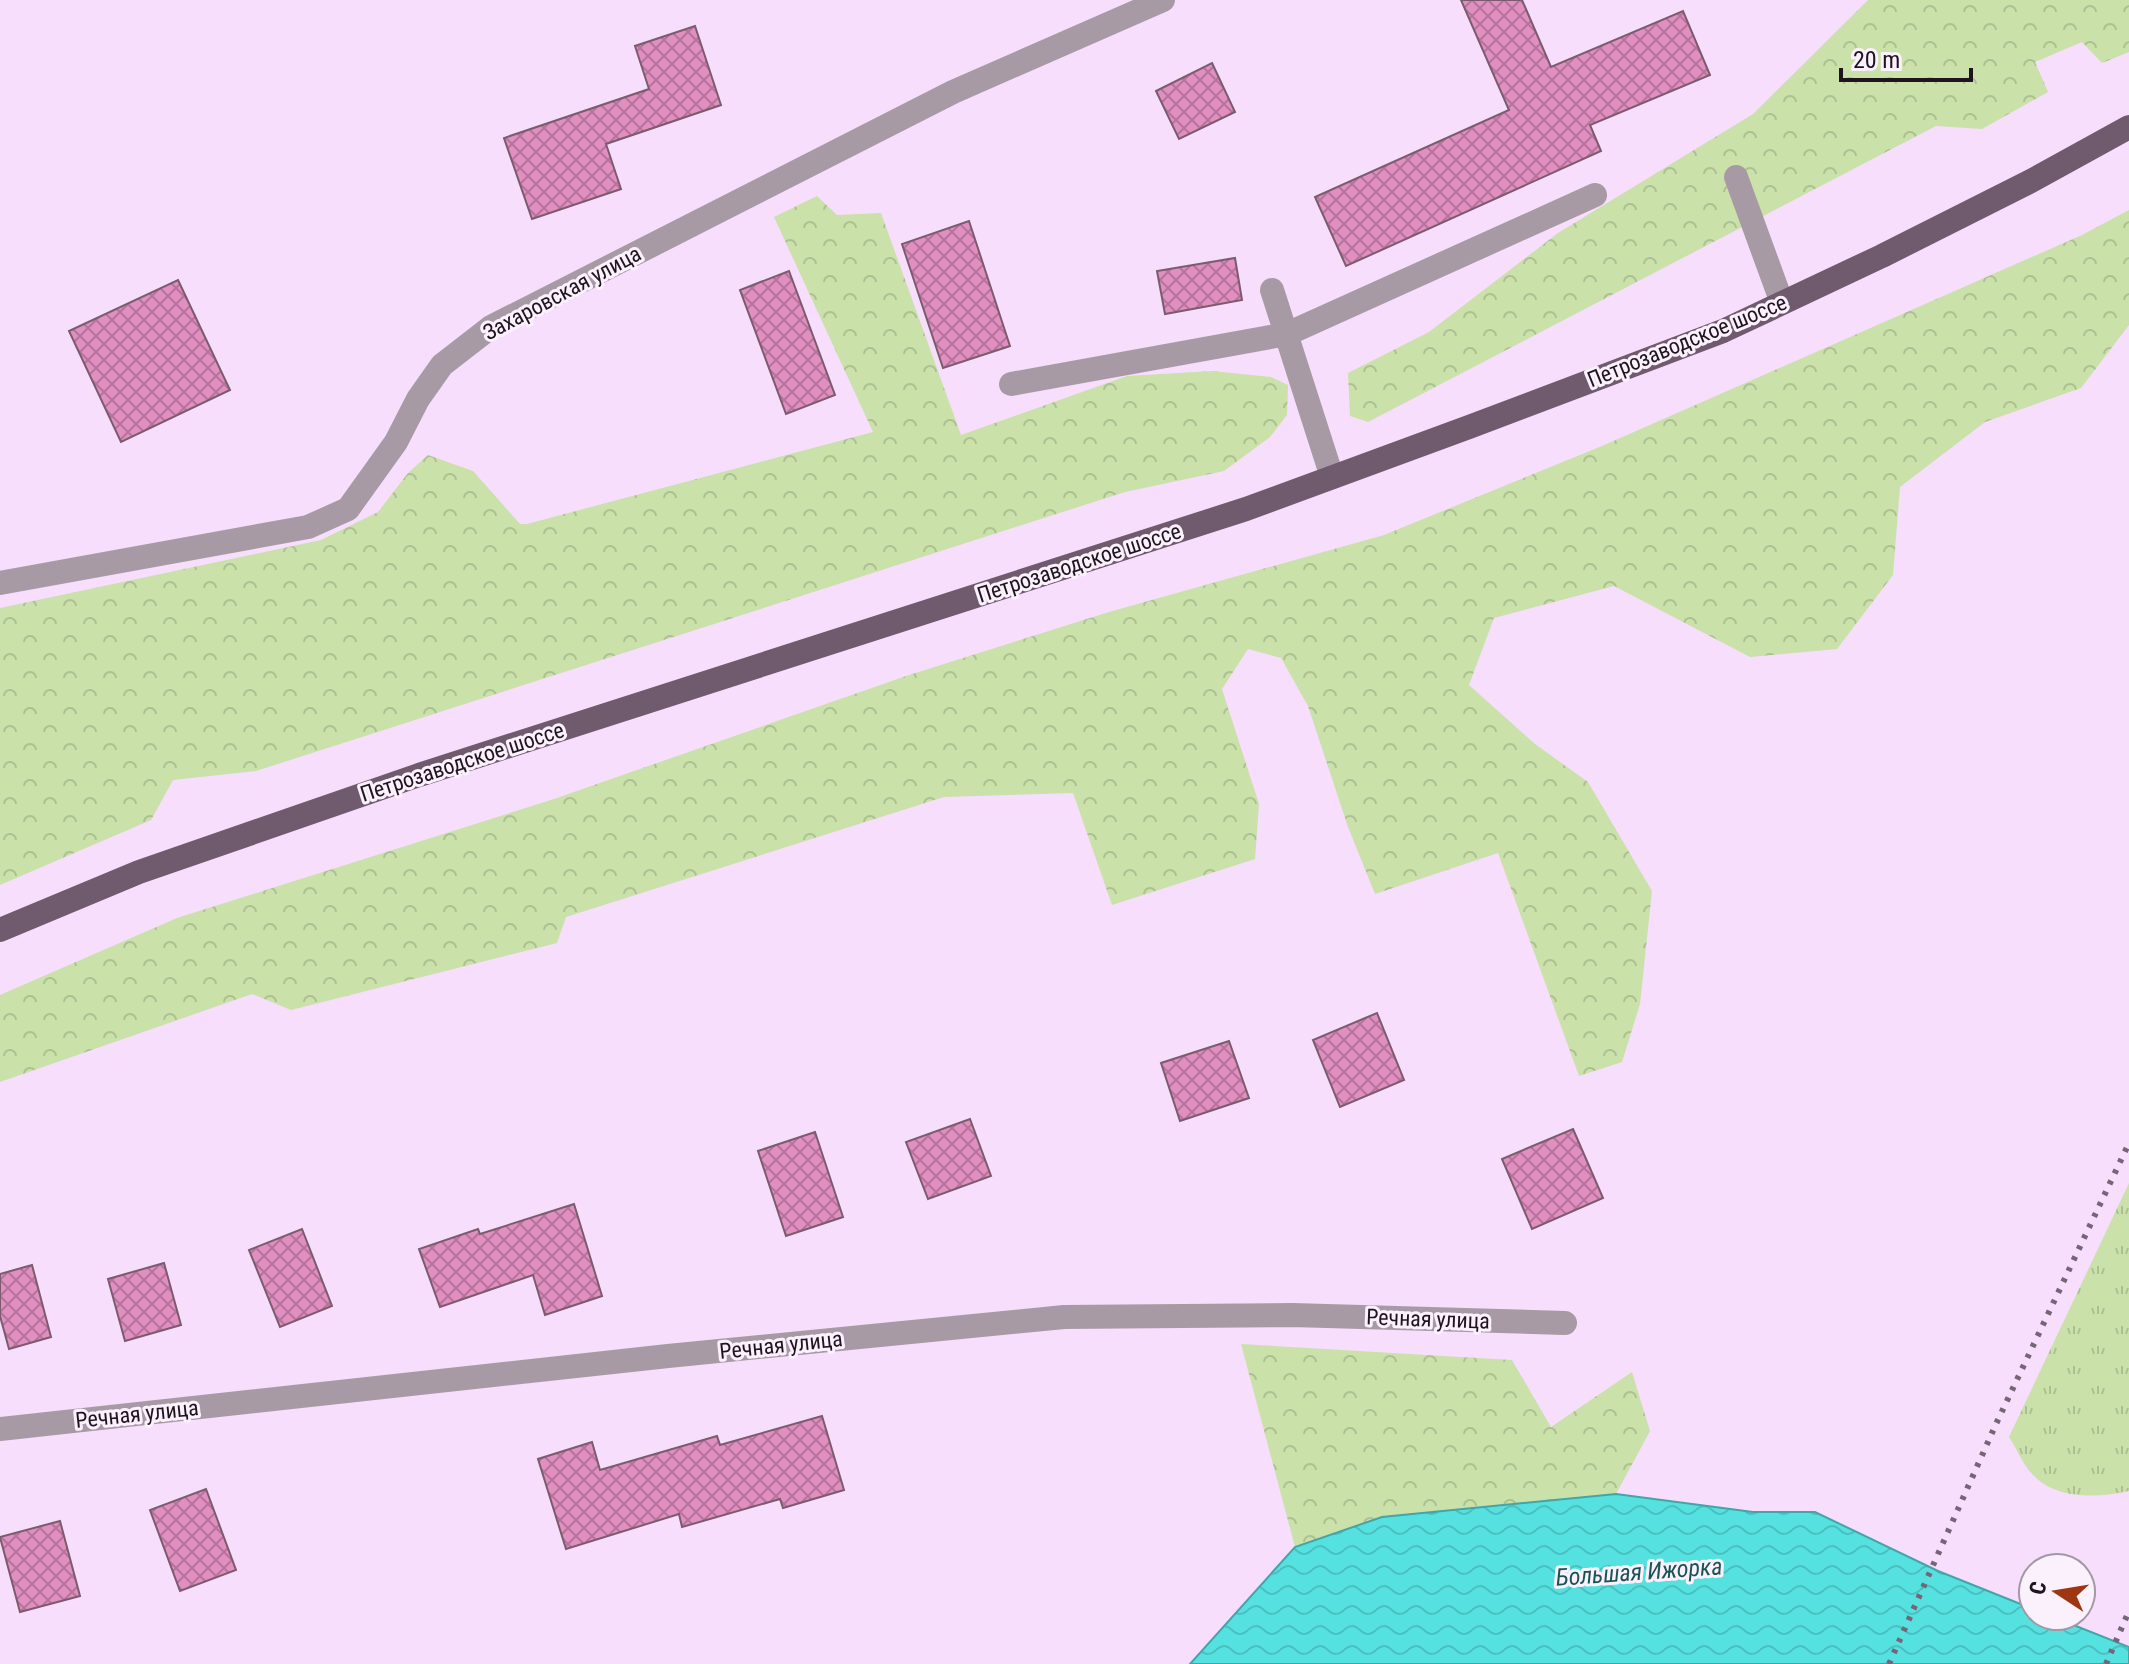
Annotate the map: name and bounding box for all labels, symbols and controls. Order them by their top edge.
scale bar [1841,32,1971,82]
text: 20 m [1853,46,1900,74]
street label: Захаровская улица [479,241,645,345]
street label: Петрозаводское шоссе [1584,290,1790,392]
street label: Петрозаводское шоссе [974,518,1184,608]
street label: Петрозаводское шоссе [357,717,567,807]
street label: Речная улица [1366,1304,1490,1334]
street label: Речная улица [718,1326,844,1364]
street label: Речная улица [74,1395,200,1433]
water label: Большая Ижорка [1555,1552,1723,1592]
north arrow [2017,1552,2097,1632]
text: С [2024,1579,2051,1597]

